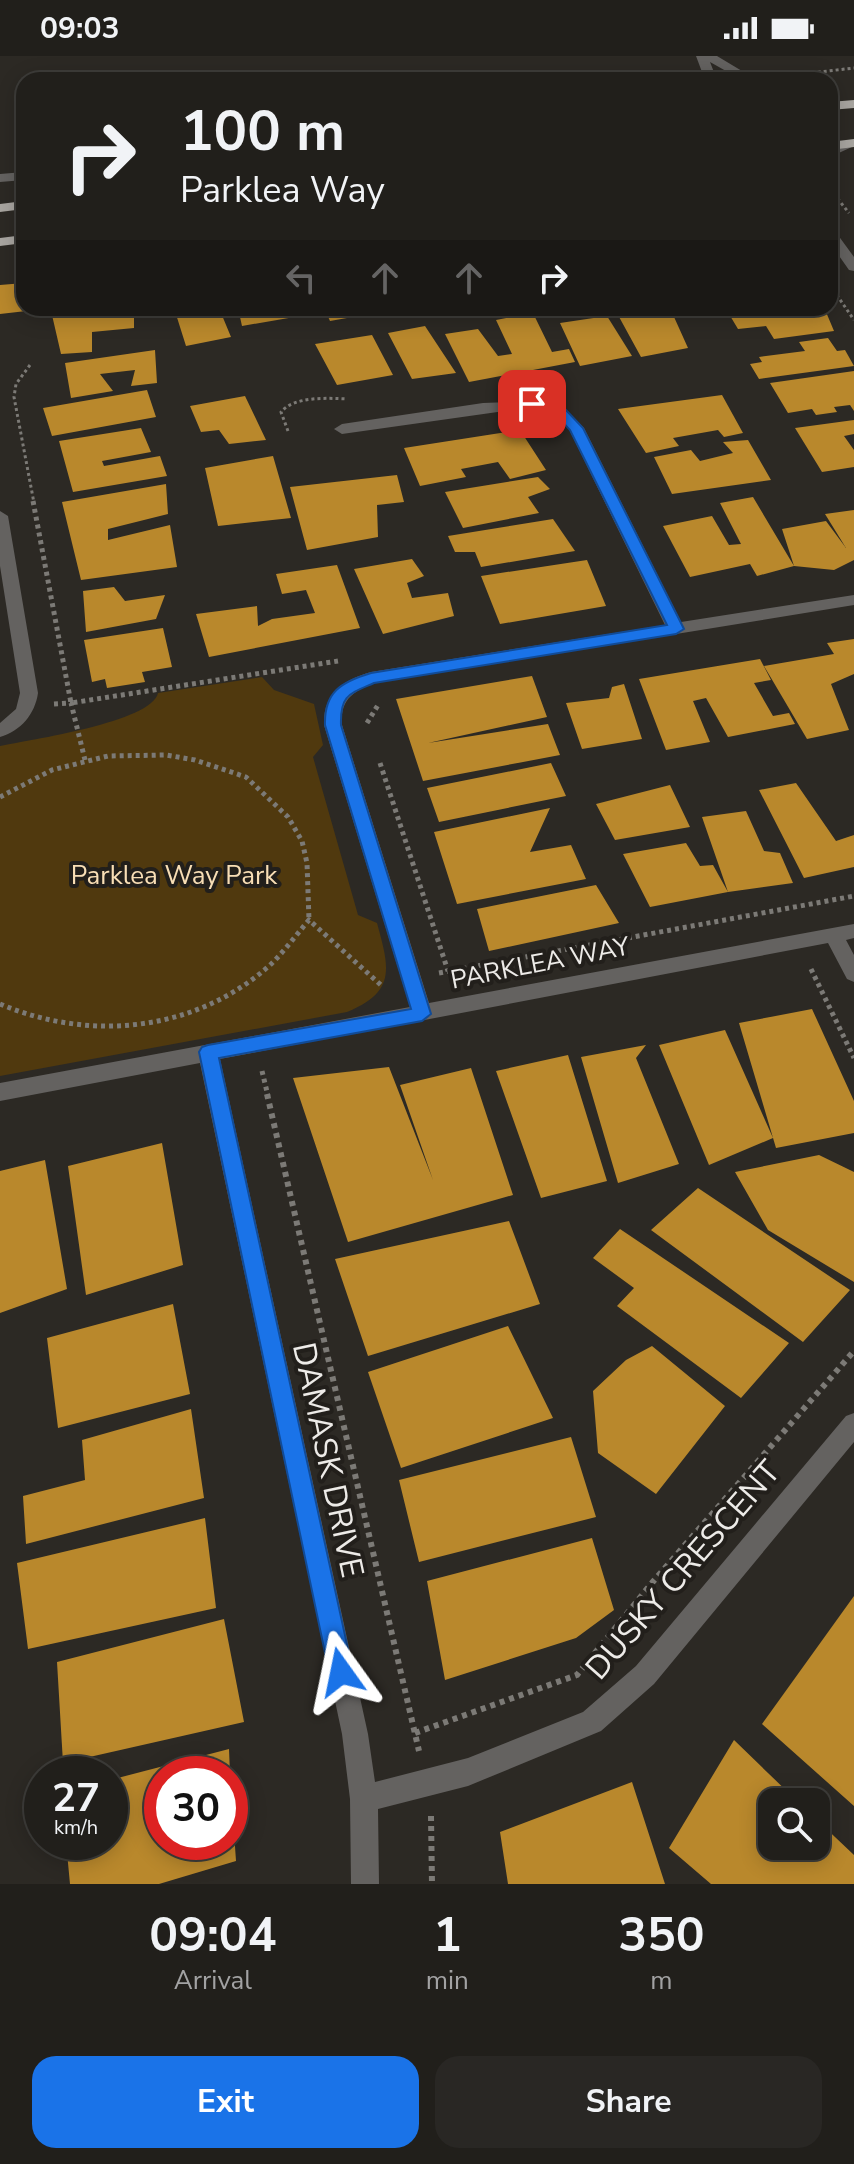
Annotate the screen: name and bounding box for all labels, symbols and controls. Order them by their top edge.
text: 09:03 [40,8,119,49]
text: 100 m [180,93,345,170]
icon: right [48,104,152,208]
text: Parklea Way [180,166,385,215]
icon: left [279,256,323,300]
icon: ahead [363,256,407,300]
icon: ahead [447,256,491,300]
icon: right [531,256,575,300]
pin [498,370,566,438]
icon: arrive [510,382,554,426]
park label: Parklea Way Park [71,858,278,893]
street label: PARKLEA WAY [447,928,633,998]
street label: DAMASK DRIVE [282,1339,374,1581]
street label: DUSKY CRESCENT [576,1451,791,1689]
position arrow [299,1630,383,1714]
speed limit sign: 30 [144,1756,248,1860]
text: 27 [52,1771,100,1825]
map controls [758,1788,830,1860]
button: search [758,1788,830,1860]
text: km/h [54,1814,98,1841]
text: 09:04 [149,1902,276,1968]
text: 1 [433,1902,462,1968]
text: 350 [618,1902,705,1968]
text: Arrival [174,1963,252,1998]
text: min [426,1963,469,1998]
text: m [650,1963,673,1998]
button: Exit [32,2056,419,2148]
button: Share [435,2056,822,2148]

